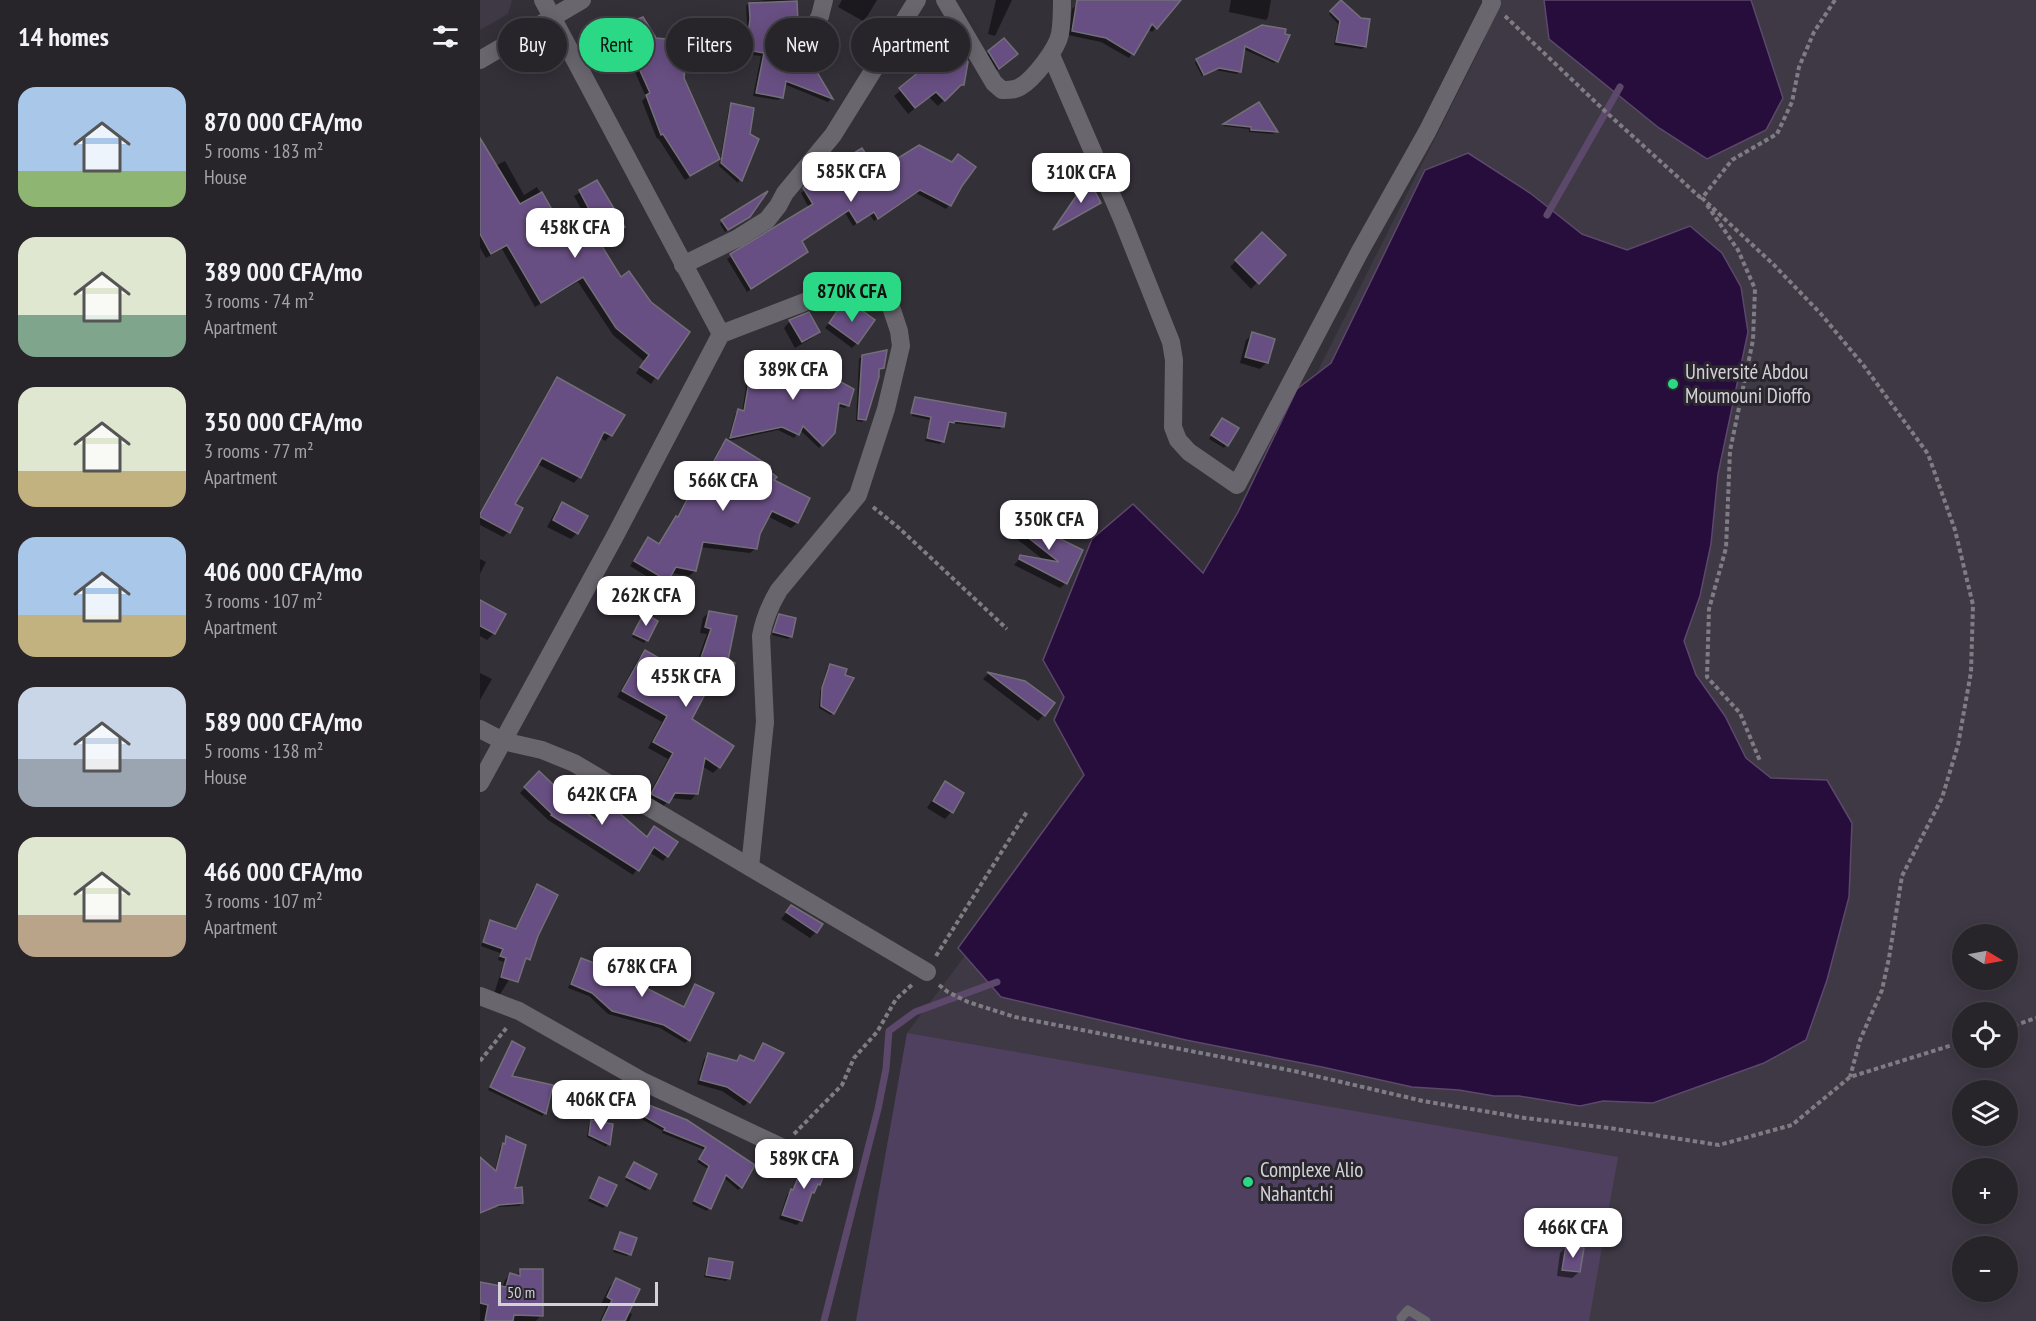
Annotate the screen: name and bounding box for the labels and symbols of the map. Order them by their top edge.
pin: 585K CFA [789,152,913,203]
pin: 310K CFA [1019,153,1143,204]
pin: 458K CFA [513,208,637,259]
pin: 870K CFA [790,272,914,323]
pin: 389K CFA [731,350,855,401]
place label: Université Abdou Moumouni Dioffo [1685,358,1811,409]
marker: Université Abdou Moumouni Dioffo [1666,377,1680,391]
pin: 566K CFA [661,461,785,512]
pin: 350K CFA [987,500,1111,551]
pin: 262K CFA [584,576,708,627]
pin: 455K CFA [624,657,748,708]
pin: 642K CFA [540,775,664,826]
north arrow [1952,924,2018,990]
pin: 678K CFA [580,947,704,998]
pin: 406K CFA [539,1080,663,1131]
pin: 589K CFA [742,1139,866,1190]
place label: Complexe Alio Nahantchi [1260,1156,1363,1207]
marker: Complexe Alio Nahantchi [1241,1175,1255,1189]
pin: 466K CFA [1511,1208,1635,1259]
scale bar [498,1279,658,1306]

